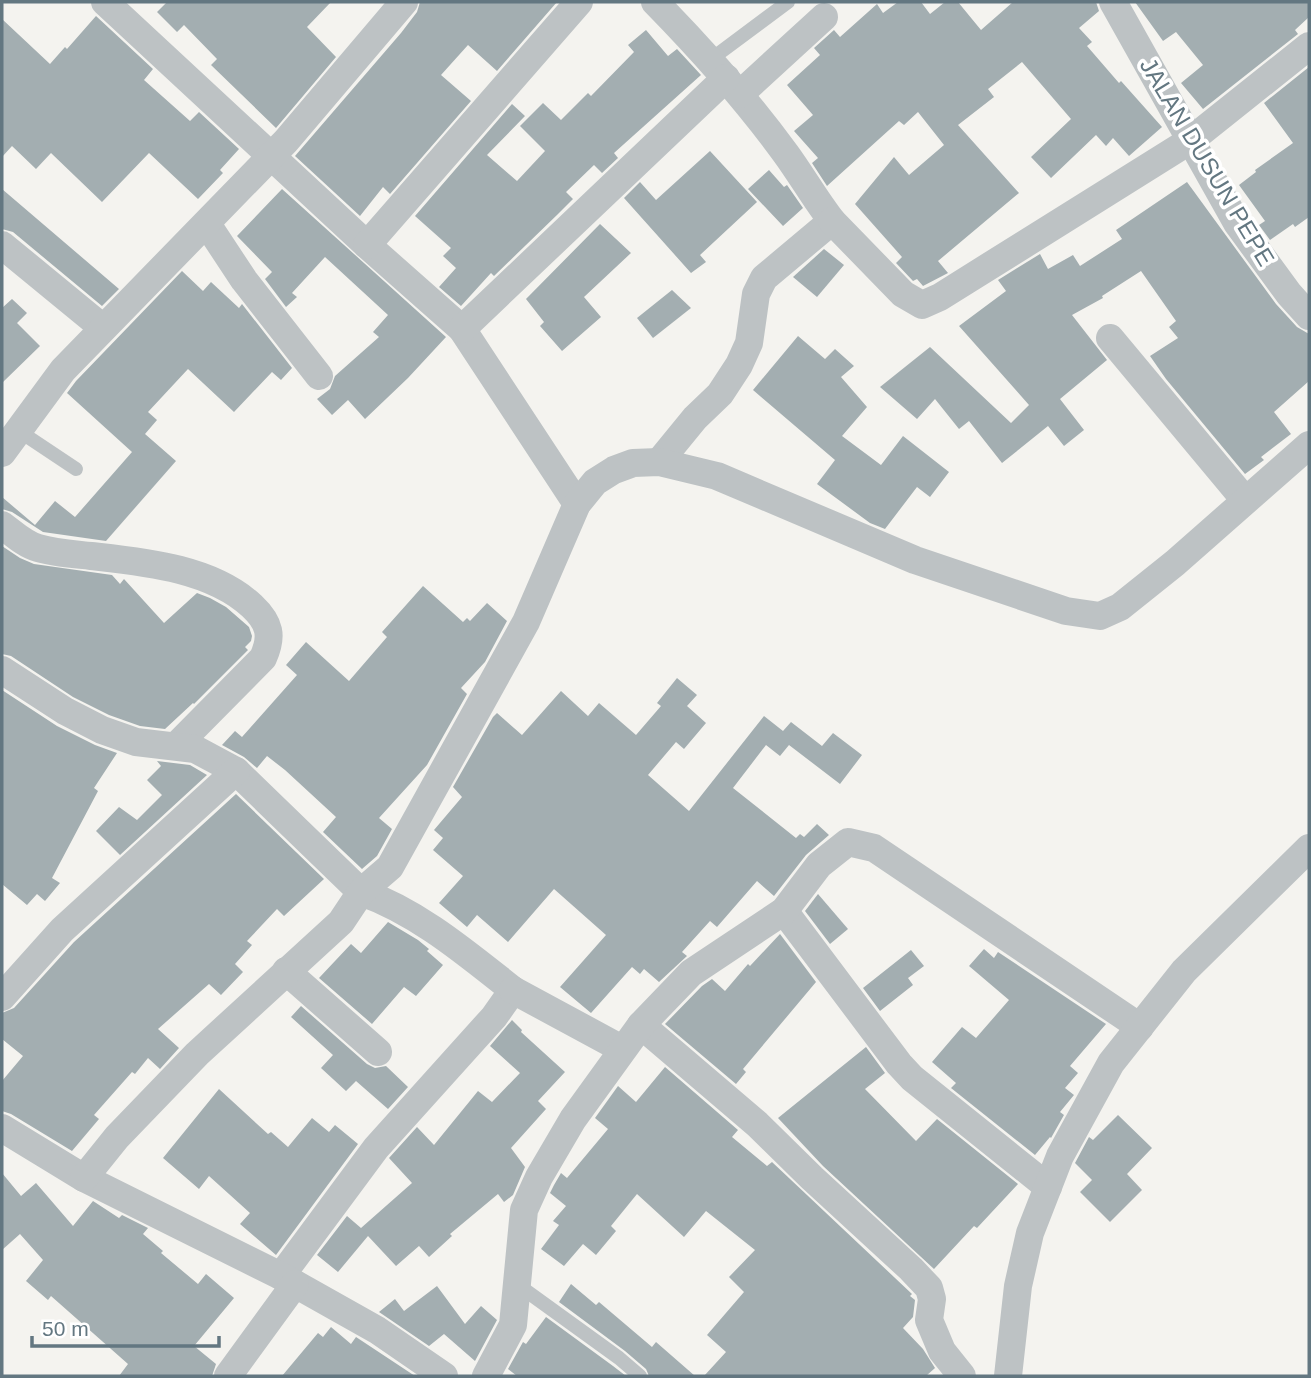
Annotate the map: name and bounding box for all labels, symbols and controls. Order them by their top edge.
street label: JALAN DUSUN PEPE [1135,53,1280,270]
scale bar [32,1304,219,1348]
text: 50 m [42,1317,89,1340]

